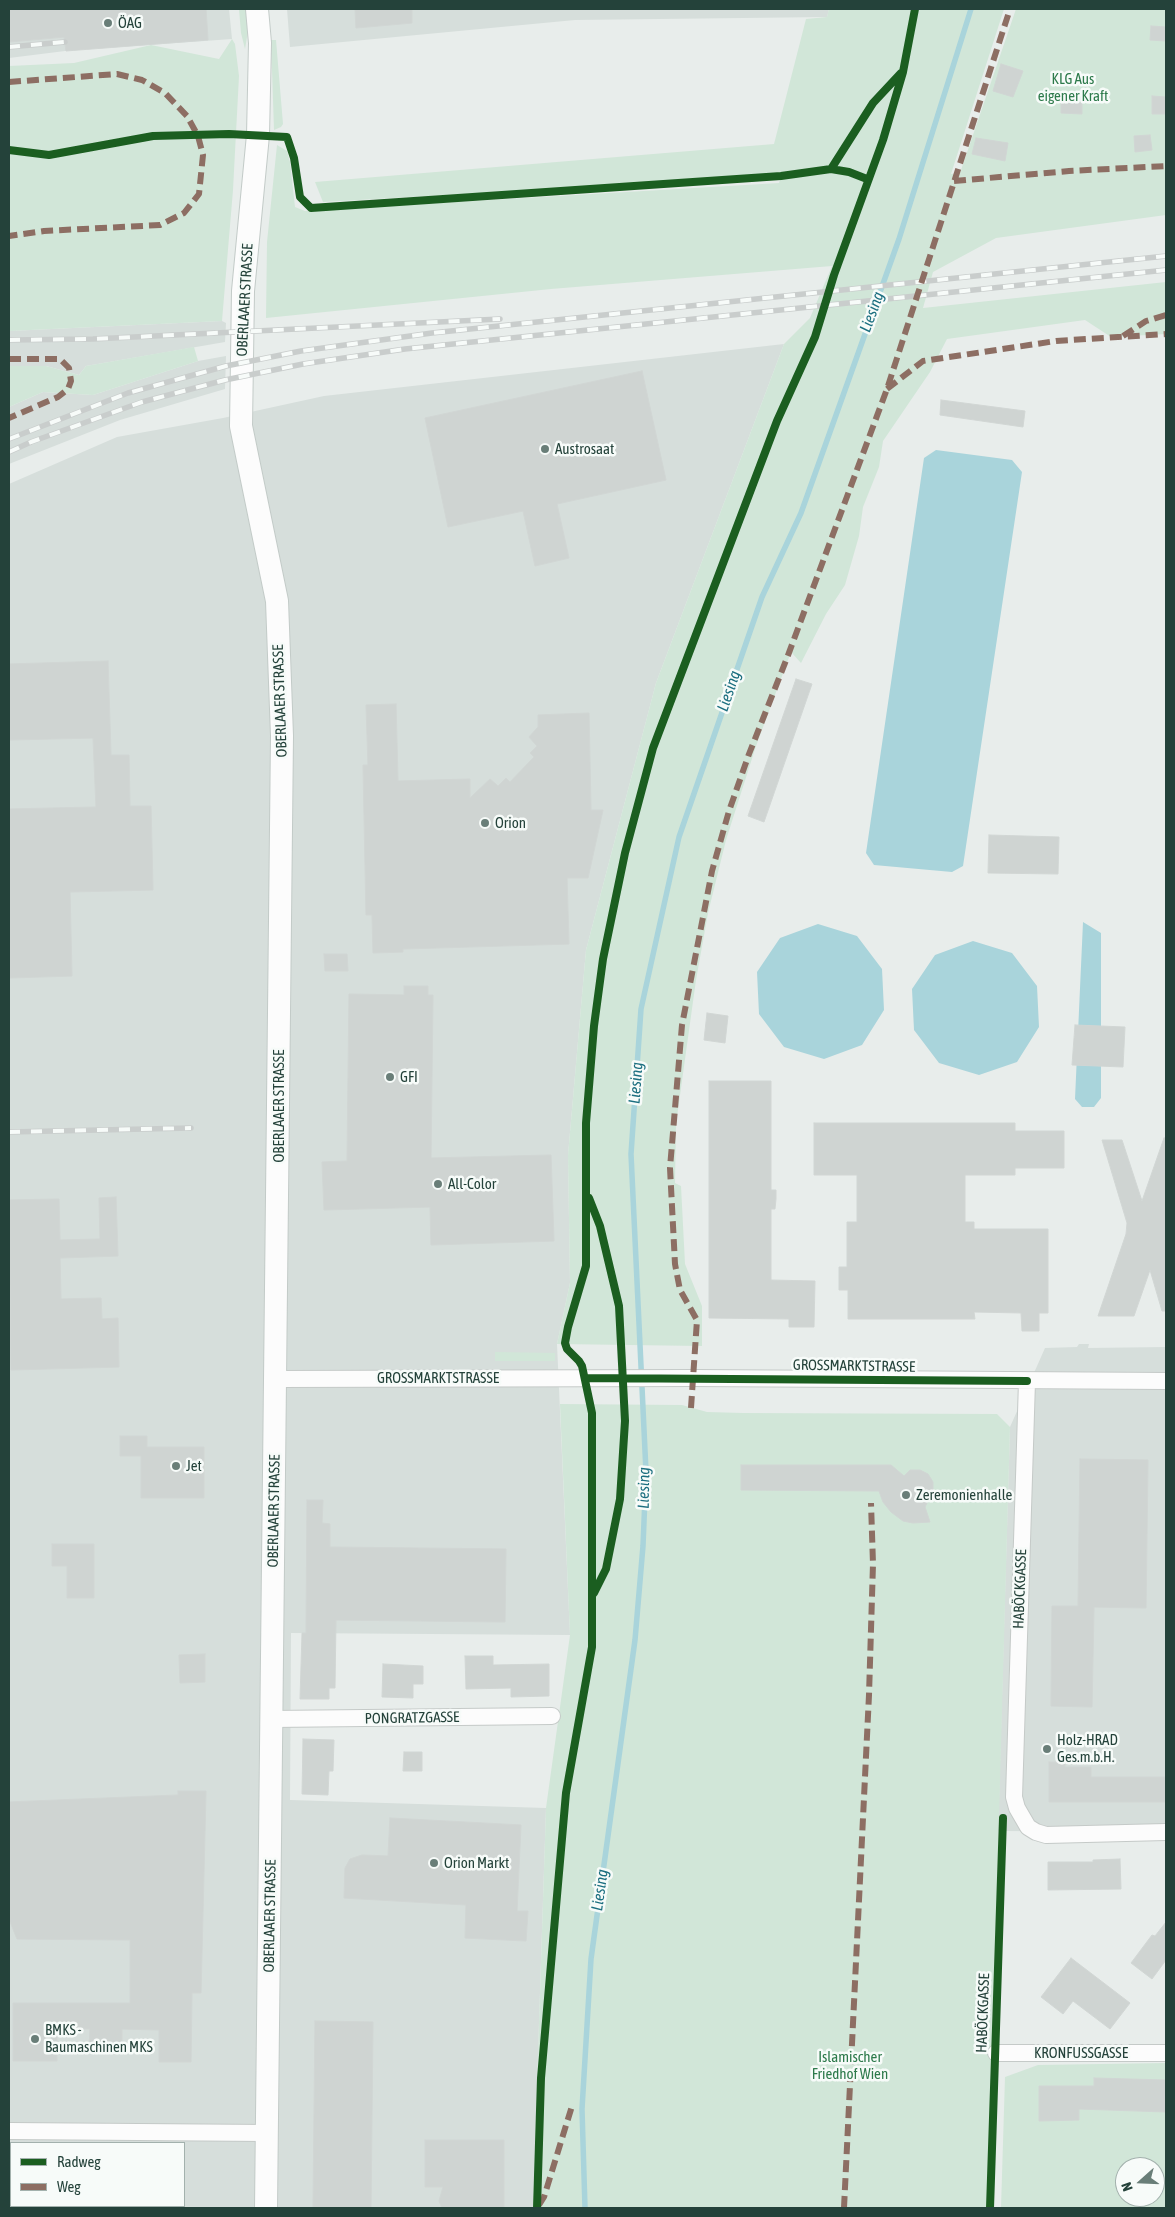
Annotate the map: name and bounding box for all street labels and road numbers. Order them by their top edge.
street label: OBERLAAER STRASSE [233,243,257,357]
street label: OBERLAAER STRASSE [269,644,291,758]
street label: OBERLAAER STRASSE [270,1050,288,1162]
street label: GROSSMARKTSTRASSE [793,1356,915,1376]
street label: GROSSMARKTSTRASSE [377,1369,499,1387]
street label: OBERLAAER STRASSE [264,1454,284,1568]
street label: HABÖCKGASSE [1010,1549,1030,1629]
street label: PONGRATZGASSE [364,1708,460,1728]
street label: OBERLAAER STRASSE [260,1859,280,1973]
street label: HABÖCKGASSE [973,1973,993,2053]
street label: KRONFUSSGASSE [1034,2044,1128,2062]

